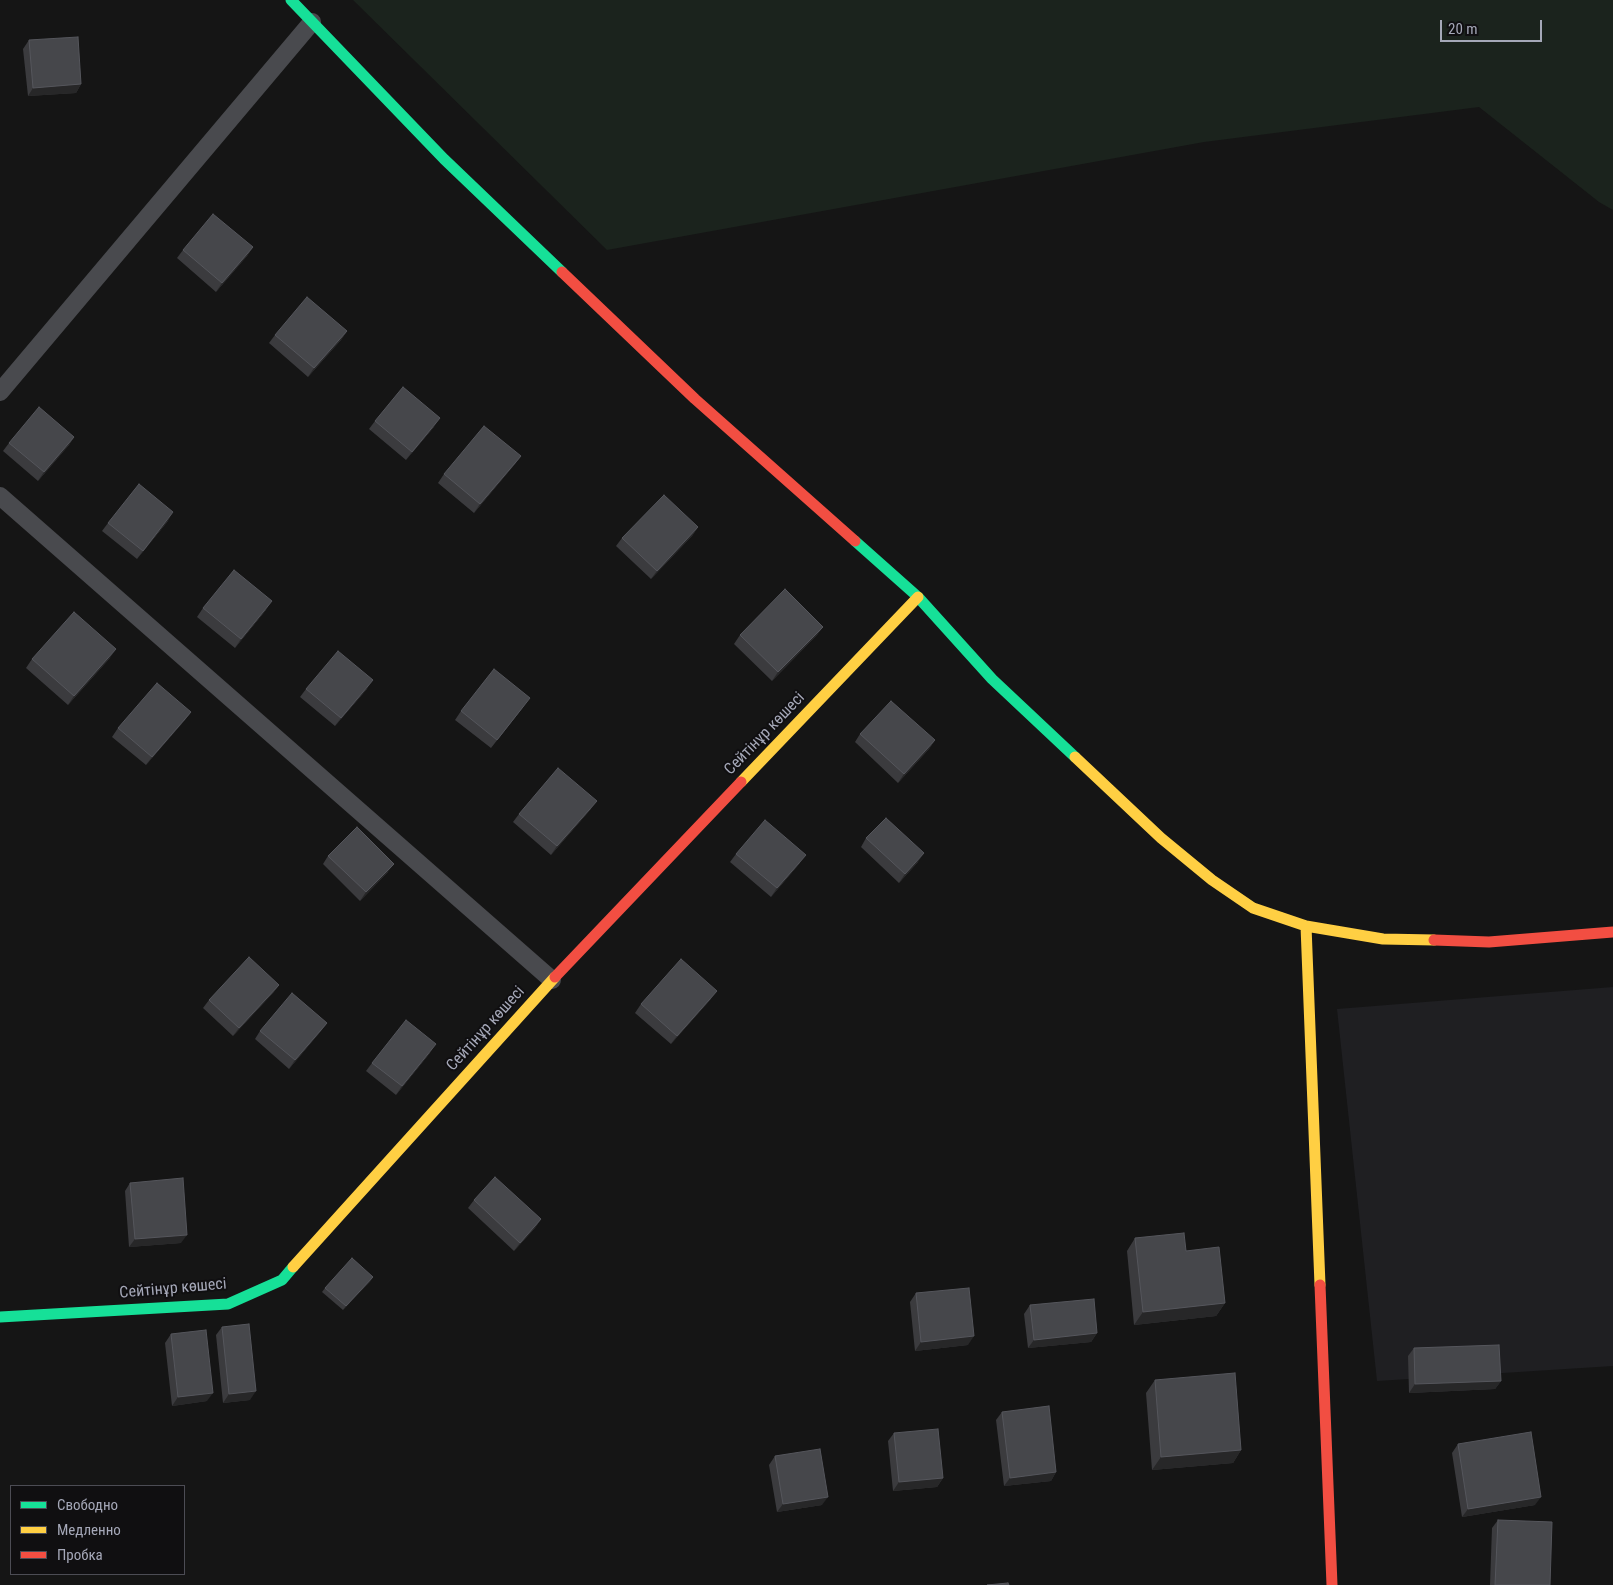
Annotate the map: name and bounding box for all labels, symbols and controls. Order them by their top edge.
scale bar [1443,10,1546,42]
text: 20 m [1448,20,1478,38]
street label: Сейтінұр көшесі [721,689,809,779]
street label: Сейтінұр көшесі [443,983,529,1075]
street label: Сейтінұр көшесі [119,1275,227,1303]
legend [10,1485,185,1575]
text: Свободно [57,1496,118,1514]
text: Медленно [57,1521,121,1539]
text: Пробка [57,1546,103,1564]

